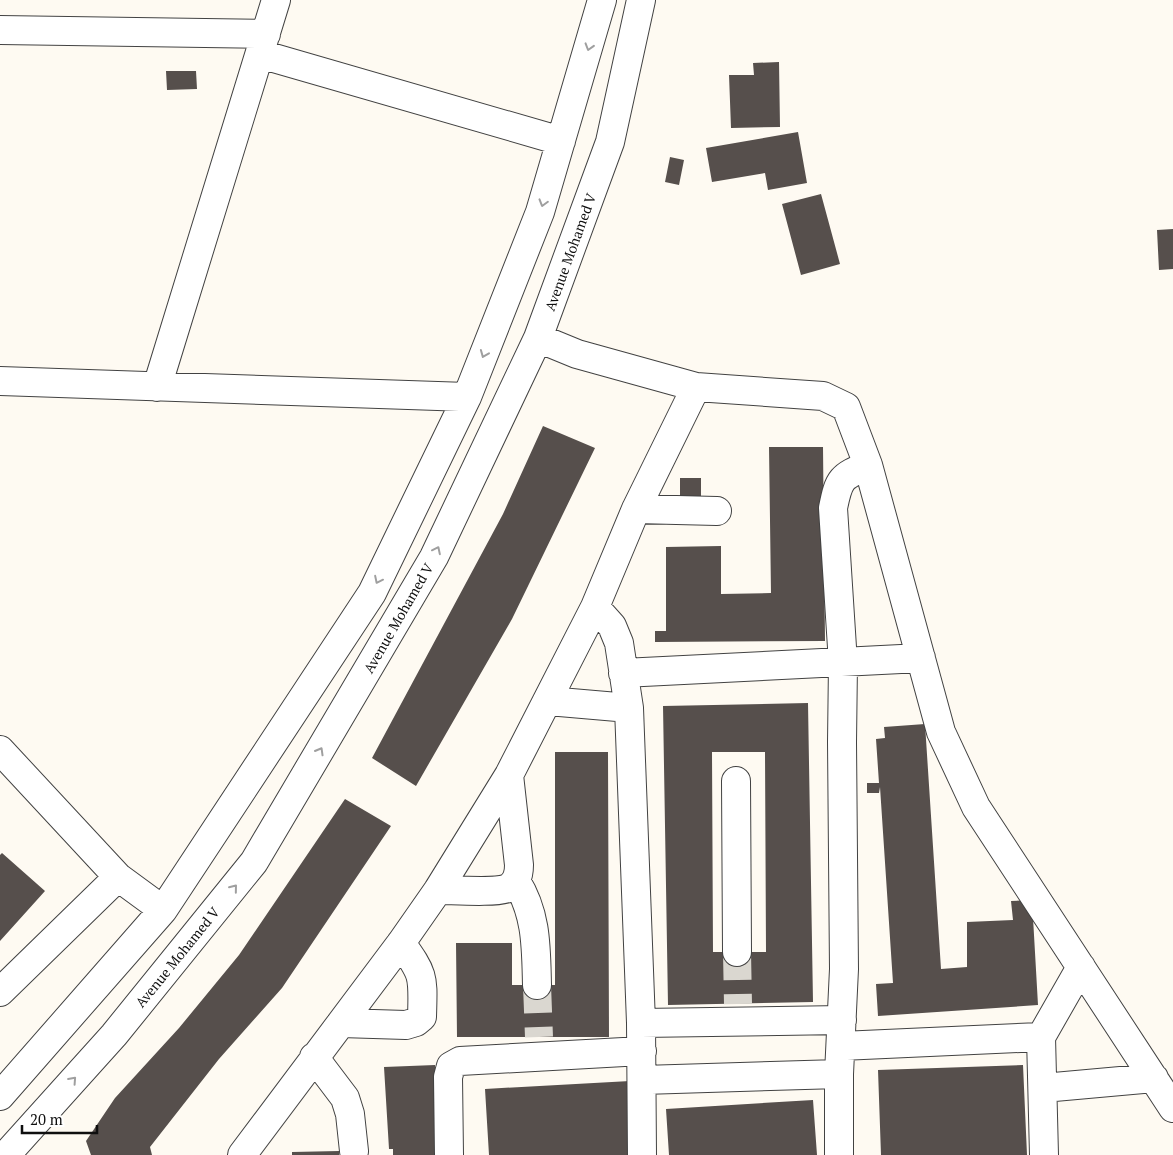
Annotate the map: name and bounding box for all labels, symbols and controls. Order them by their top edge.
one-way arrow [585,42,595,51]
street label: Avenue Mohamed V [540,190,600,313]
one-way arrow [539,198,549,206]
one-way arrow [480,349,490,358]
one-way arrow [431,546,441,555]
street label: Avenue Mohamed V [359,559,437,676]
one-way arrow [374,575,384,584]
one-way arrow [314,747,324,756]
one-way arrow [228,885,236,894]
street label: Avenue Mohamed V [131,903,224,1011]
one-way arrow [68,1076,77,1085]
scale bar [22,1102,98,1134]
text: 20 m [30,1109,63,1129]

